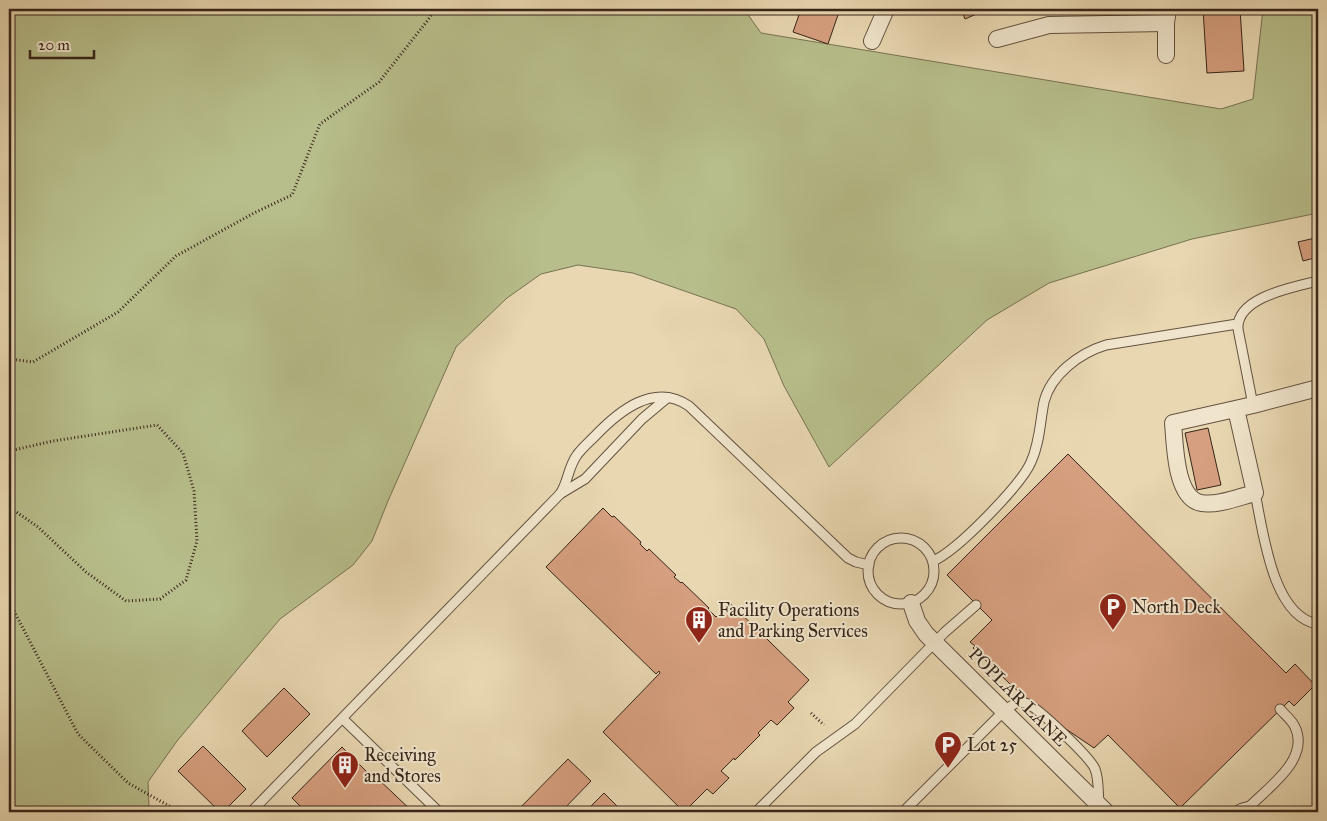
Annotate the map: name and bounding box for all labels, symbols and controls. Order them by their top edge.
scale bar [30,28,94,60]
text: 20 m [38,36,70,54]
parking icon: North Deck [1098,592,1128,631]
place label: North Deck [1132,596,1221,618]
place label: Facility Operations and Parking Services [718,599,868,643]
building icon: Facility Operations and Parking Services [684,605,714,644]
street label: POPLAR LANE [964,643,1072,751]
parking icon: Lot 25 [933,730,963,769]
place label: Lot 25 [967,734,1018,756]
place label: Receiving and Stores [364,744,441,787]
building icon: Receiving and Stores [330,750,360,789]

